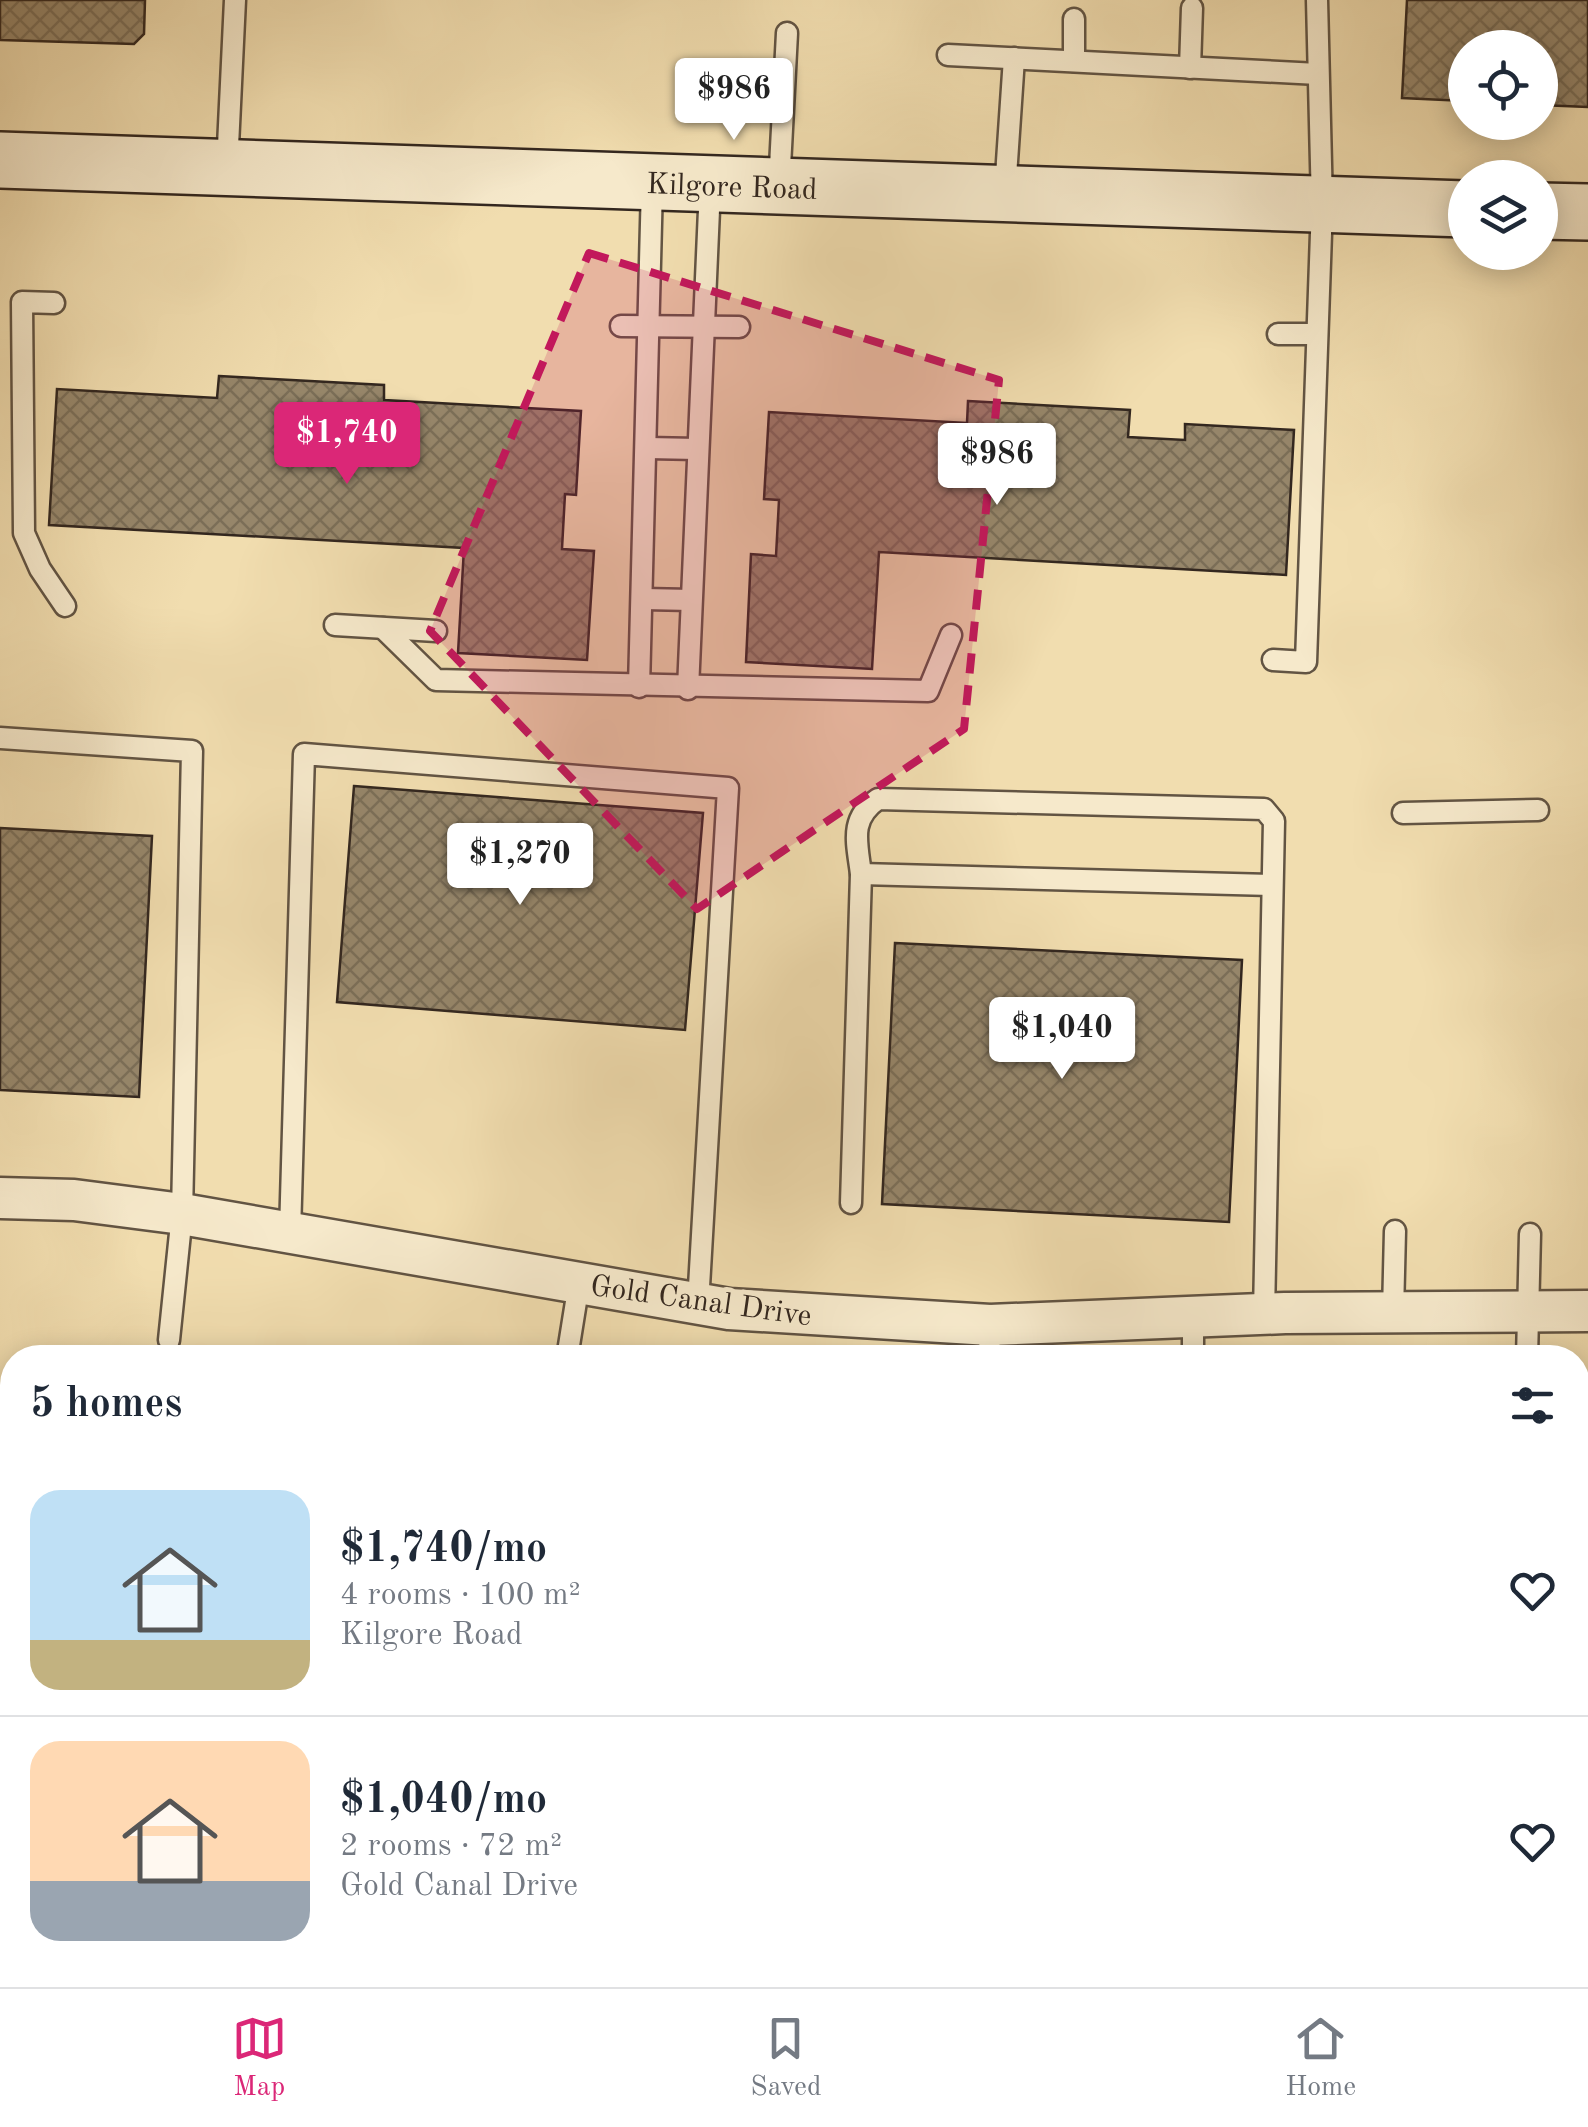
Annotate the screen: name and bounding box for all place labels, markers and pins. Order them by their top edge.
pin: $986 [675,58,793,143]
pin: $1,740 [266,402,428,487]
pin: $986 [938,423,1056,508]
pin: $1,270 [439,823,601,908]
pin: $1,040 [981,997,1143,1082]

